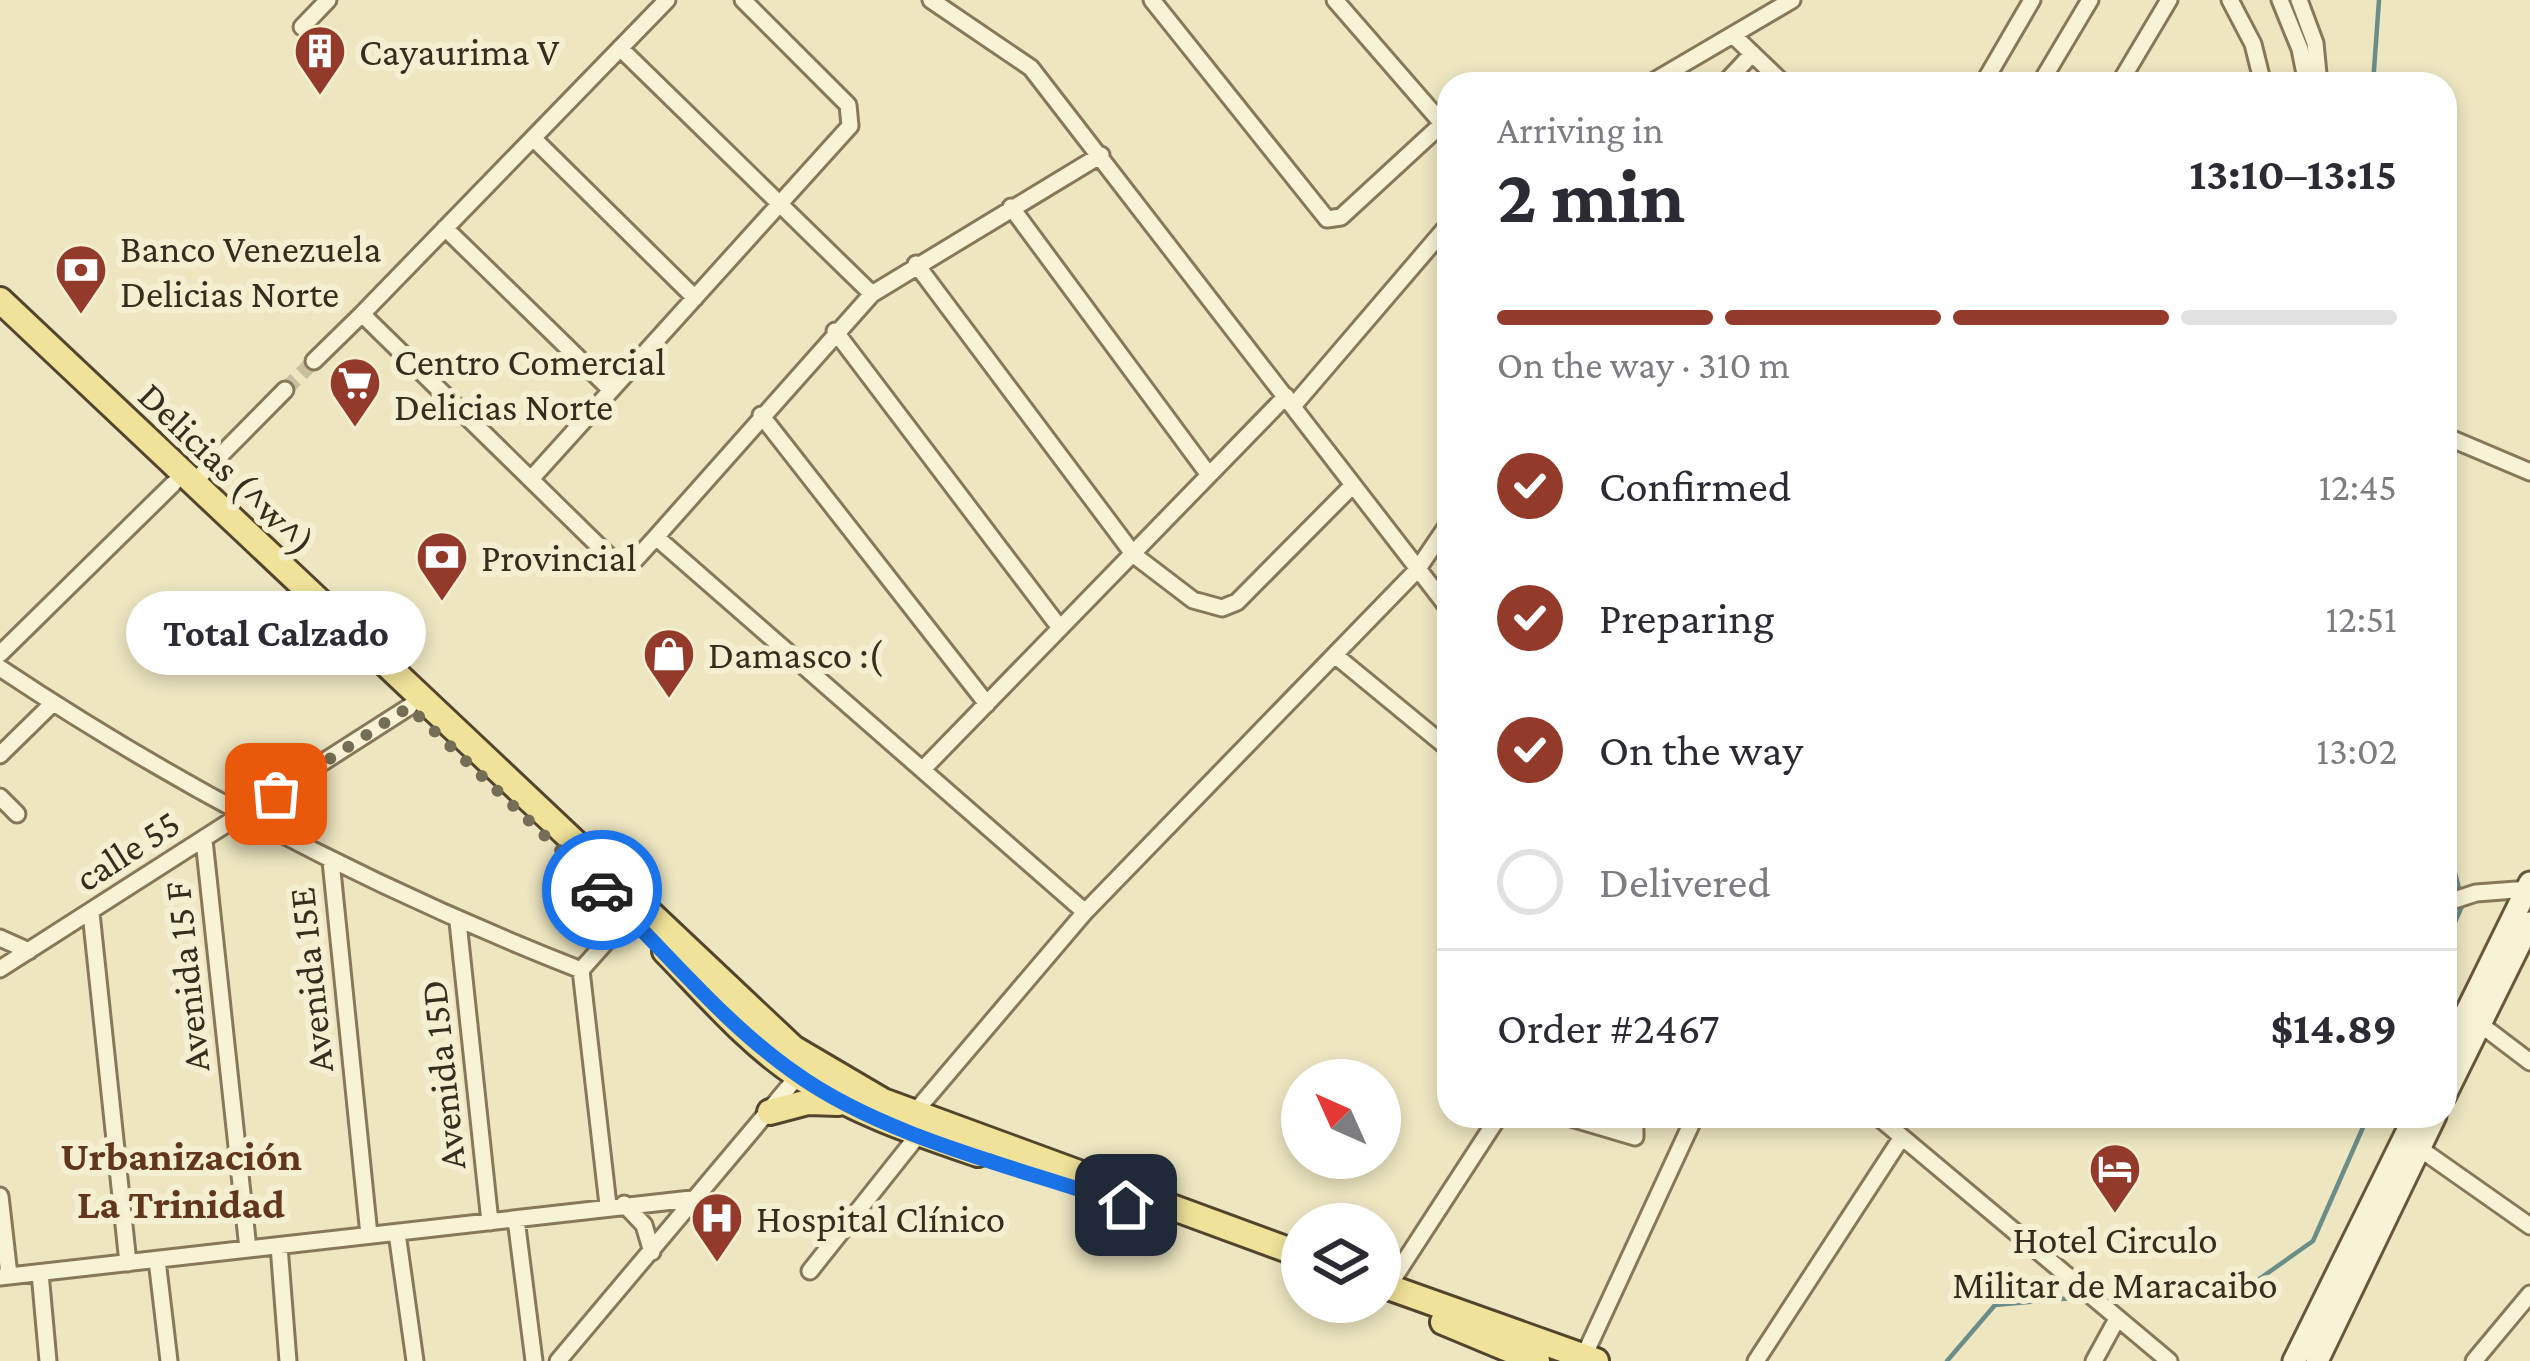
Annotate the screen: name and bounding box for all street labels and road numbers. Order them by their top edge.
street label: Delicias (^w^) [129,373,324,563]
street label: calle 55 [67,800,187,900]
street label: Avenida 15 F [155,880,217,1074]
street label: Avenida 15E [279,885,341,1075]
street label: Avenida 15D [411,978,473,1172]

